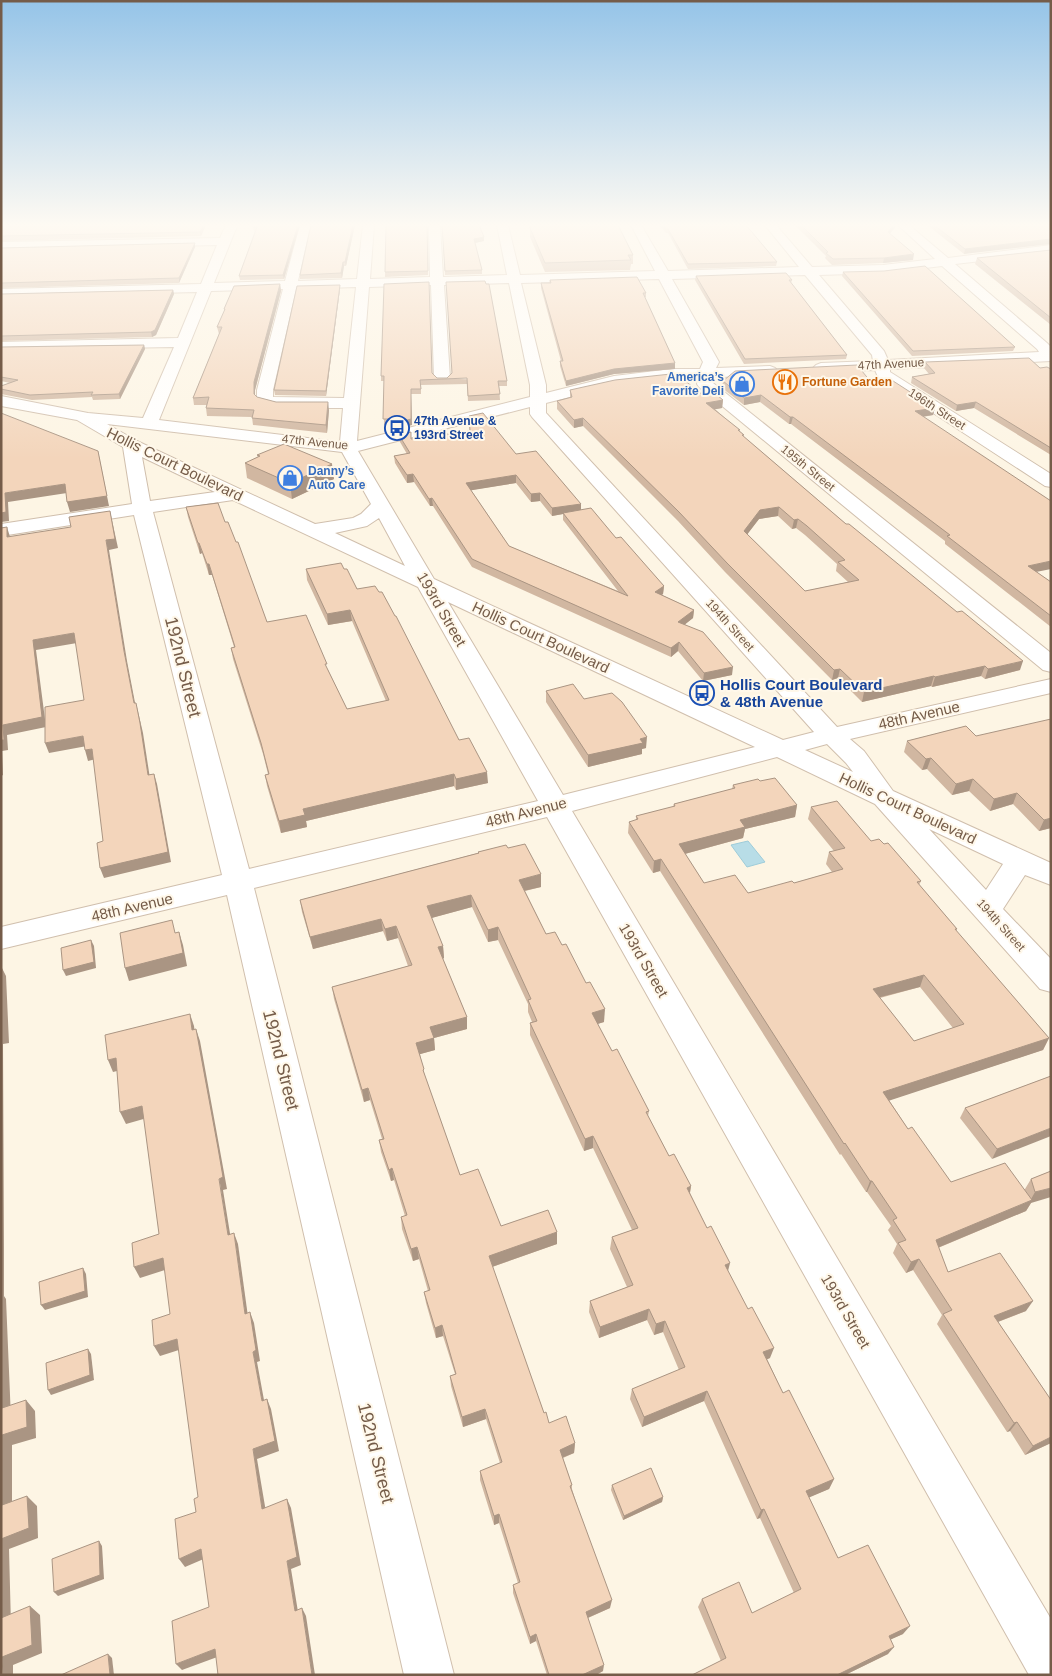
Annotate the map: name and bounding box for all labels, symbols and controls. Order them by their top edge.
street label: 47th Avenue [857,355,925,373]
restaurant icon: Fortune Garden [772,369,798,395]
place label: America’s Favorite Deli [652,370,724,398]
shop icon: America’s Favorite Deli [729,371,755,397]
place label: Fortune Garden [802,375,892,389]
street label: 196th Street [906,385,969,433]
place label: 47th Avenue & 193rd Street [414,414,497,442]
bus stop icon: 47th Avenue & 193rd Street [384,415,410,441]
street label: Hollis Court Boulevard [104,424,246,504]
street label: 47th Avenue [281,432,349,452]
street label: 195th Street [778,442,838,494]
place label: Danny’s Auto Care [308,464,366,492]
shop icon: Danny’s Auto Care [277,465,303,491]
street label: 193rd Street [414,569,470,650]
street label: 194th Street [703,596,758,654]
street label: Hollis Court Boulevard [470,598,612,676]
street label: 192nd Street [161,615,205,719]
place label: Hollis Court Boulevard & 48th Avenue [720,676,883,710]
bus stop icon: Hollis Court Boulevard & 48th Avenue [689,680,715,706]
street label: 48th Avenue [877,697,961,733]
street label: Hollis Court Boulevard [837,769,979,847]
street label: 48th Avenue [484,794,568,830]
street label: 48th Avenue [90,889,174,925]
street label: 194th Street [974,896,1029,954]
street label: 193rd Street [616,920,672,1001]
street label: 192nd Street [259,1008,303,1112]
street label: 193rd Street [818,1271,874,1352]
street label: 192nd Street [354,1401,398,1505]

